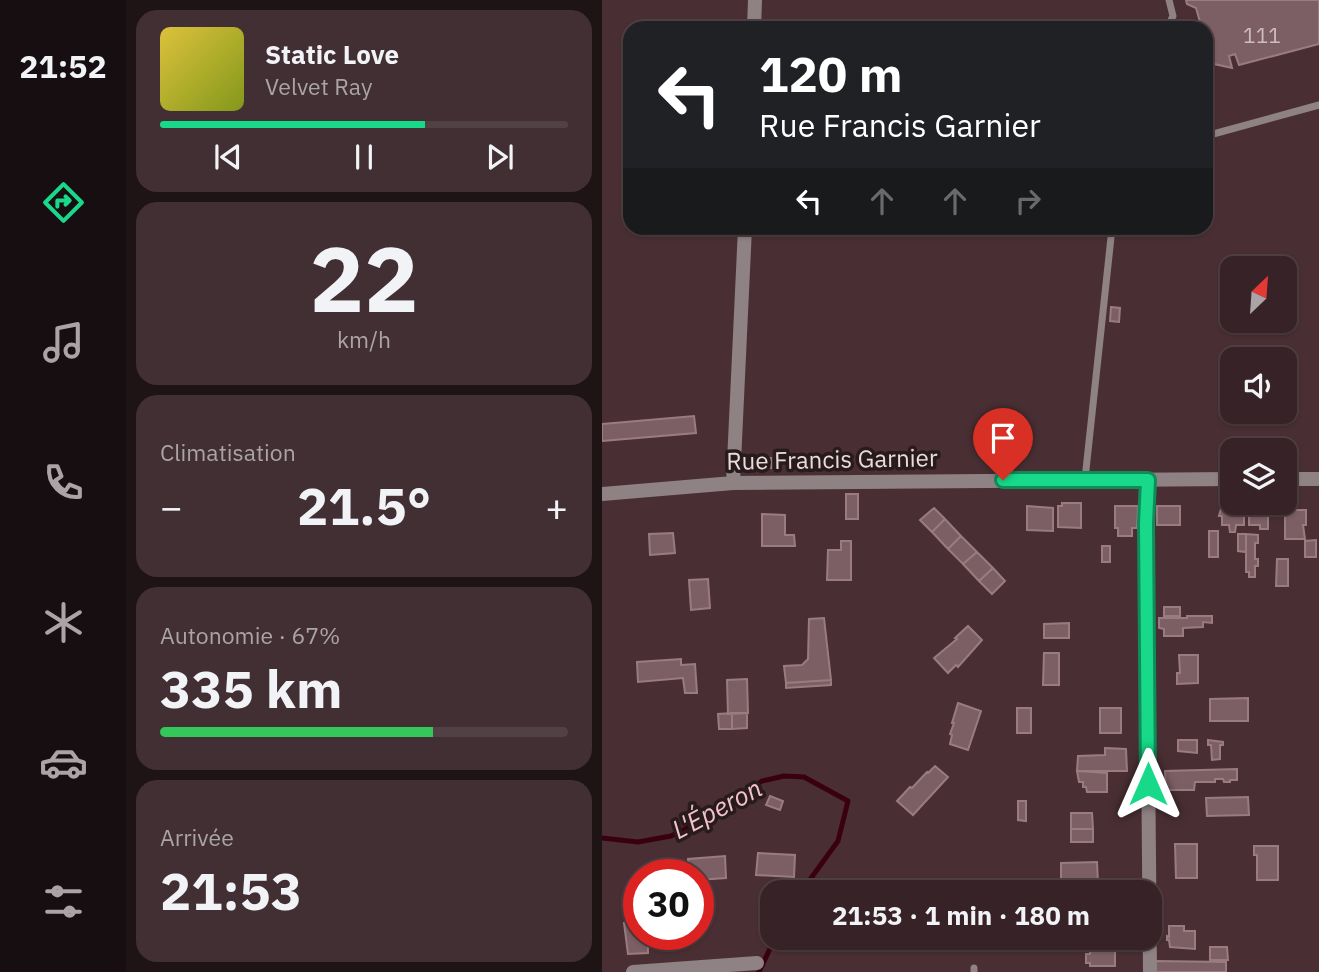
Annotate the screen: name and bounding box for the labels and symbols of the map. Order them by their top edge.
house number: 111 [1243,21,1281,49]
north arrow [1220,256,1297,332]
pin [973,408,1033,480]
street label: Rue Francis Garnier [726,441,938,477]
position arrow [1111,747,1185,821]
water label: L'Éperon [666,770,767,846]
speed limit sign: 30 [623,859,714,950]

